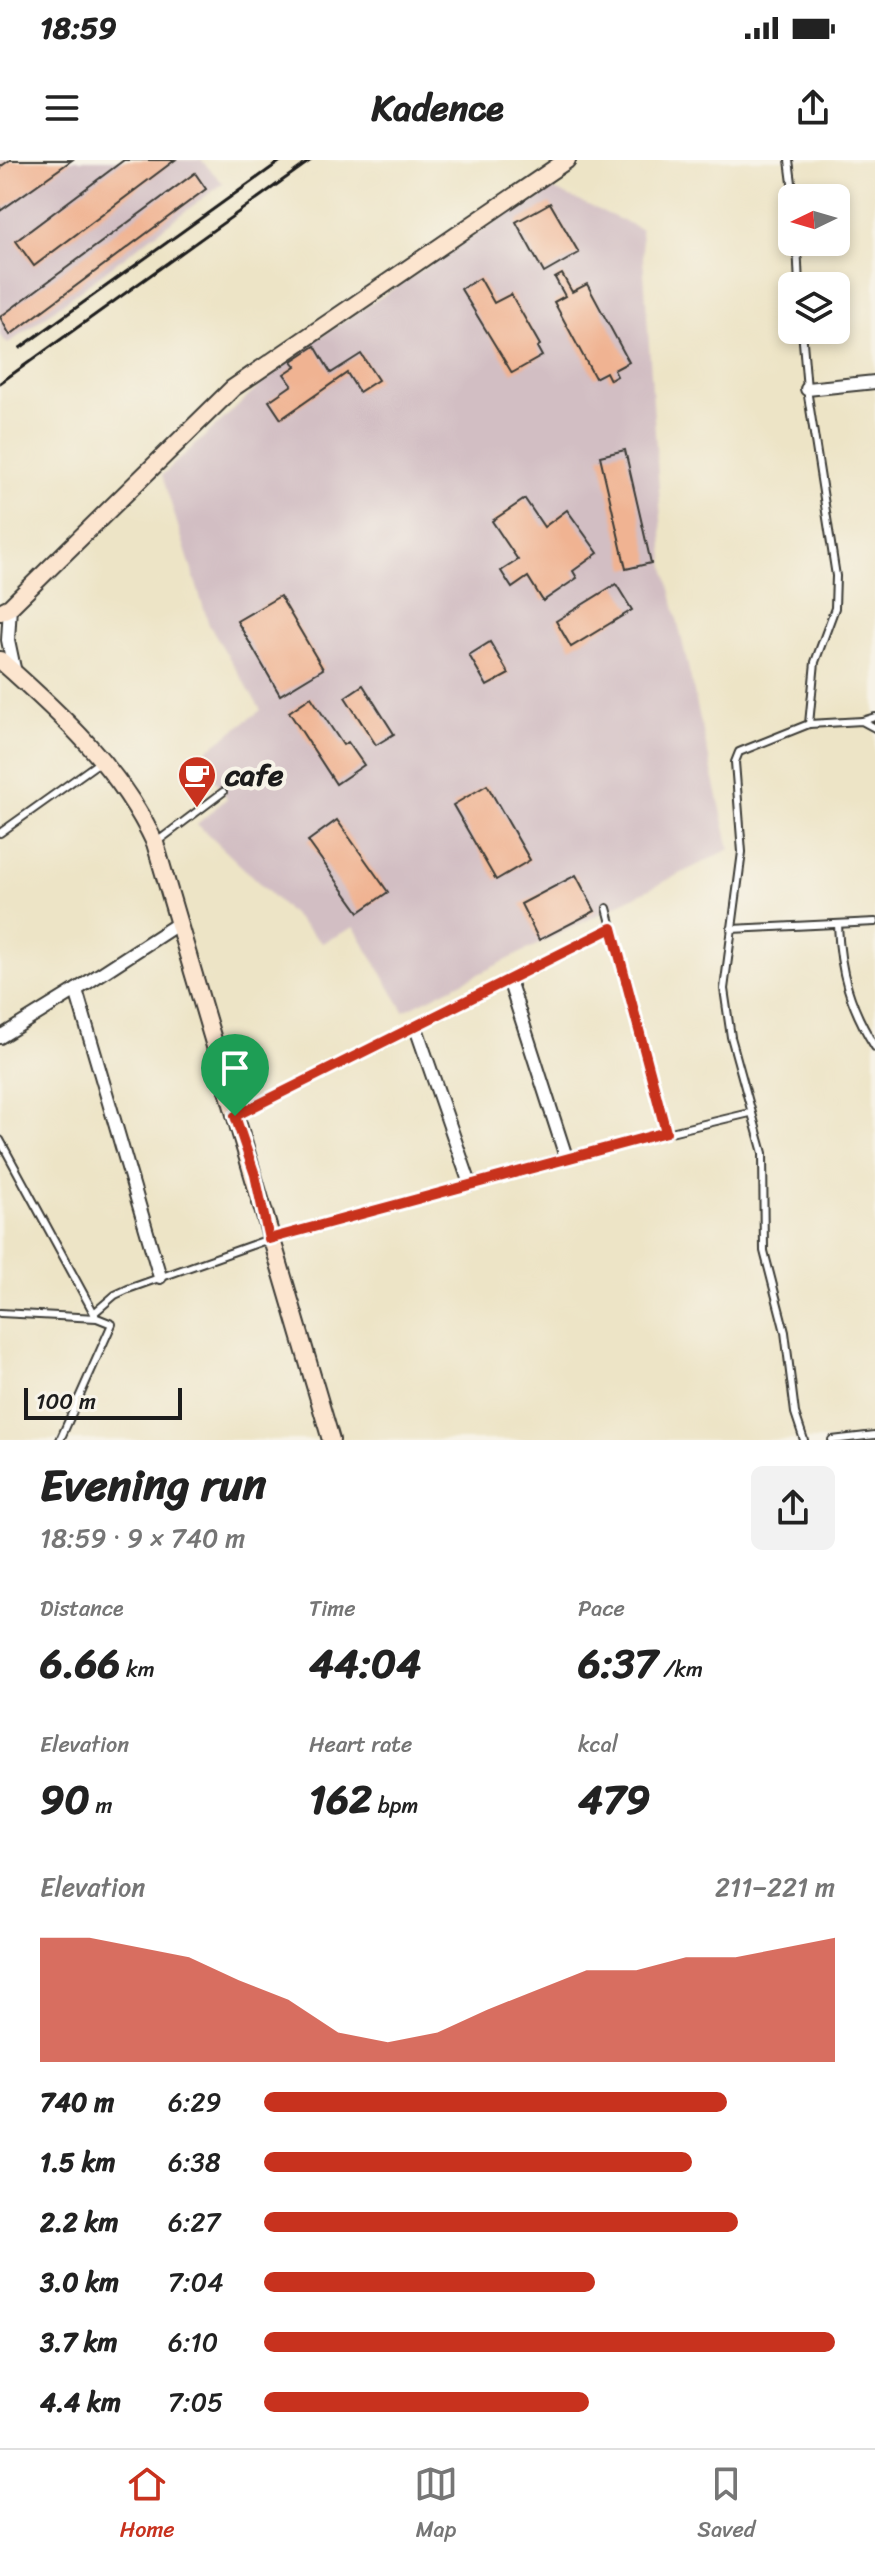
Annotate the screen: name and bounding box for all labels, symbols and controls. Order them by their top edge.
text: 18:59 [40,1,117,55]
text: Kadence [371,76,504,140]
icon: menu [40,86,84,130]
icon: share [791,86,835,130]
north arrow [778,184,850,256]
map controls [778,184,850,344]
button: layers [778,272,850,344]
place label: cafe [224,748,284,802]
cafe icon: cafe [176,754,218,809]
pin [201,1034,269,1116]
icon: arrive [213,1046,257,1090]
text: 100 m [36,1382,96,1421]
scale bar [24,1384,182,1420]
text: Evening run [40,1446,266,1524]
button: share [751,1466,835,1550]
text: 18:59 · 9 × 740 m [40,1515,245,1561]
text: Distance [40,1589,124,1628]
text: Time [309,1589,356,1628]
text: Pace [578,1589,625,1628]
text: 6.66 [40,1628,120,1699]
text: 44:04 [309,1628,421,1699]
text: 6:37 [578,1628,658,1699]
text: km [120,1650,155,1689]
text: /km [658,1650,703,1689]
text: Elevation [40,1725,129,1764]
text: Heart rate [309,1725,412,1764]
text: kcal [578,1725,618,1764]
text: 90 [40,1764,90,1835]
text: 162 [309,1764,372,1835]
text: 479 [578,1764,650,1835]
text: m [90,1786,112,1825]
text: bpm [372,1786,418,1825]
text: Elevation [40,1864,145,1910]
text: 211–221 m [715,1864,835,1910]
text: 740 m [40,2079,114,2125]
text: 6:29 [168,2079,222,2125]
text: 1.5 km [40,2139,115,2185]
text: 6:38 [168,2139,221,2185]
text: 2.2 km [40,2199,118,2245]
text: 6:27 [168,2199,220,2245]
text: 3.0 km [40,2259,119,2305]
text: 7:04 [168,2259,223,2305]
text: 3.7 km [40,2319,118,2365]
text: 6:10 [168,2319,218,2365]
text: 4.4 km [40,2379,121,2425]
text: 7:05 [168,2379,223,2425]
tab: Home [120,2462,175,2549]
tab: Map [414,2462,458,2549]
tab: Saved [697,2462,755,2549]

